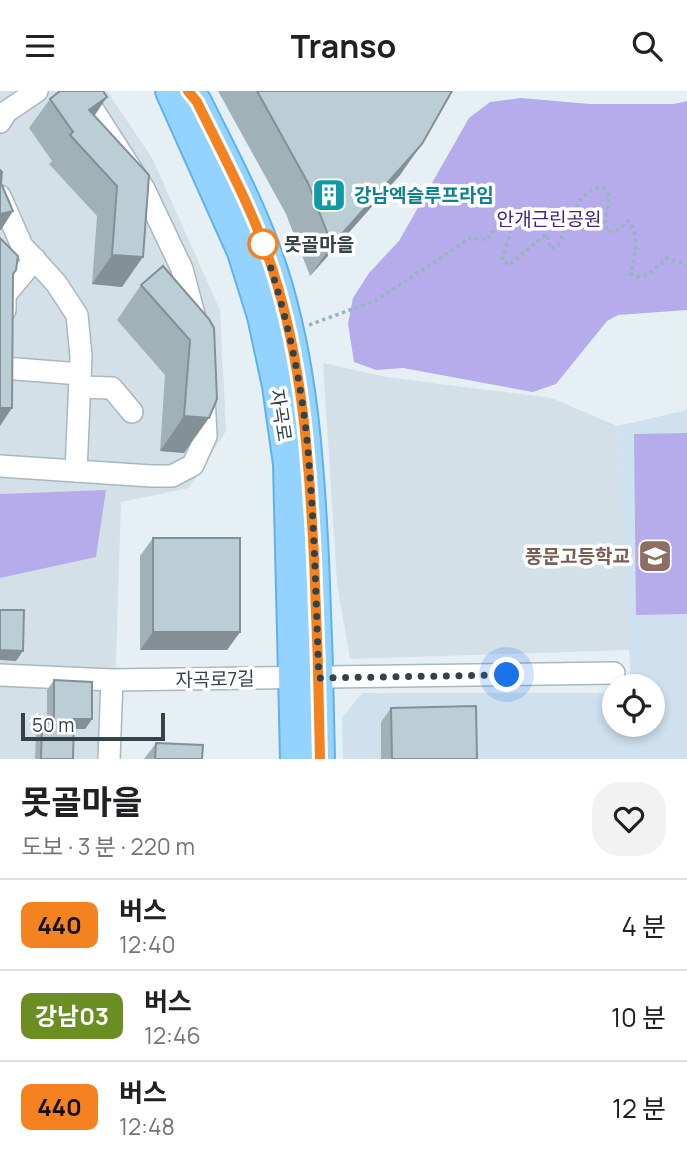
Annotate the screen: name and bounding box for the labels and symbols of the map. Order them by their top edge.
building icon: 강남엑슬루프라임 [310,176,348,214]
place label: 강남엑슬루프라임 [354,182,494,208]
park label: 안개근린공원 [497,206,601,232]
marker: 못골마을 [248,229,278,259]
place label: 못골마을 [284,231,354,257]
street label: 자곡로 [264,387,298,443]
school or university icon: 풍문고등학교 [636,537,674,575]
place label: 풍문고등학교 [525,543,630,569]
your location [489,657,524,692]
street label: 자곡로7길 [175,665,255,693]
scale bar [21,710,164,742]

